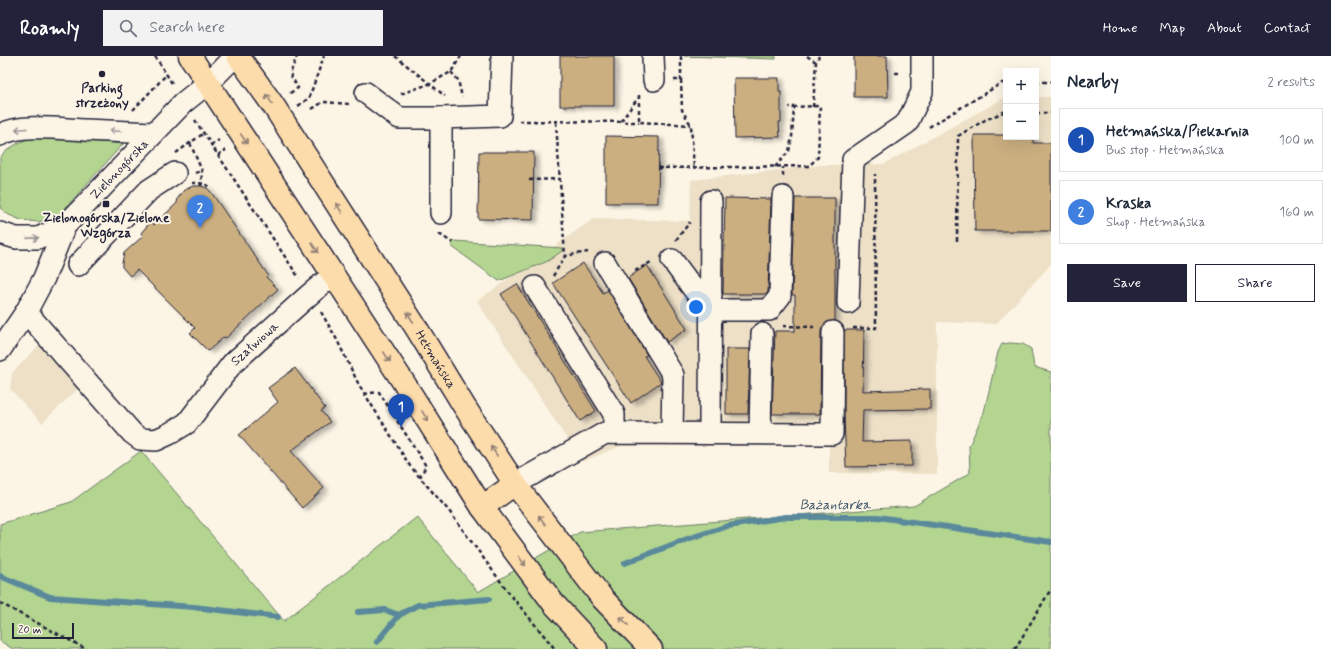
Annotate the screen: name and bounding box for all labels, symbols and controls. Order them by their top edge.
search box [103,10,383,46]
text: Roamly [20,16,79,41]
icon: search [117,17,139,39]
text: Search here [149,18,225,38]
text: Home [1103,19,1137,37]
text: Map [1159,19,1185,37]
text: About [1207,19,1242,37]
text: Contact [1264,19,1311,37]
map controls [1003,68,1039,140]
button: + [1003,68,1039,104]
marker: Parking strzeżony [97,69,107,79]
text: Nearby [1067,71,1119,93]
text: 2 results [1268,74,1315,91]
place label: Parking strzeżony [75,80,129,112]
one-way arrow [265,94,273,105]
button: − [1003,104,1039,140]
text: Hetmańska/Piekarnia [1106,122,1249,142]
one-way arrow [15,126,28,133]
one-way arrow [109,127,122,135]
text: 1 [1078,132,1084,149]
text: 100 m [1279,132,1314,149]
one-way arrow [240,133,248,144]
street label: Zielonogórska [86,135,153,203]
text: Bus stop · Hetmańska [1106,142,1225,159]
text: Kraska [1106,194,1151,214]
pin: 2 [187,195,213,228]
marker: Zielonogórska/Zielone Wzgórza [101,199,111,209]
one-way arrow [335,203,343,214]
text: 2 [1078,204,1084,221]
text: 160 m [1279,204,1314,221]
place label: Zielonogórska/Zielone Wzgórza [43,210,170,244]
text: Shop · Hetmańska [1106,214,1205,231]
one-way arrow [26,234,39,241]
one-way arrow [312,242,320,254]
button: Save [1067,264,1187,302]
button: Share [1195,264,1315,302]
your location [686,297,706,317]
one-way arrow [405,312,414,323]
street label: Szałwiowa [227,318,282,370]
street label: Hetmańska [411,327,460,392]
one-way arrow [383,351,391,363]
pin: 1 [388,394,414,427]
one-way arrow [421,410,429,422]
one-way arrow [489,445,497,457]
water label: Bażantarka [799,496,871,514]
one-way arrow [538,514,547,525]
one-way arrow [518,556,526,567]
one-way arrow [619,616,629,626]
scale bar [12,621,74,640]
text: 20 m [18,623,41,637]

